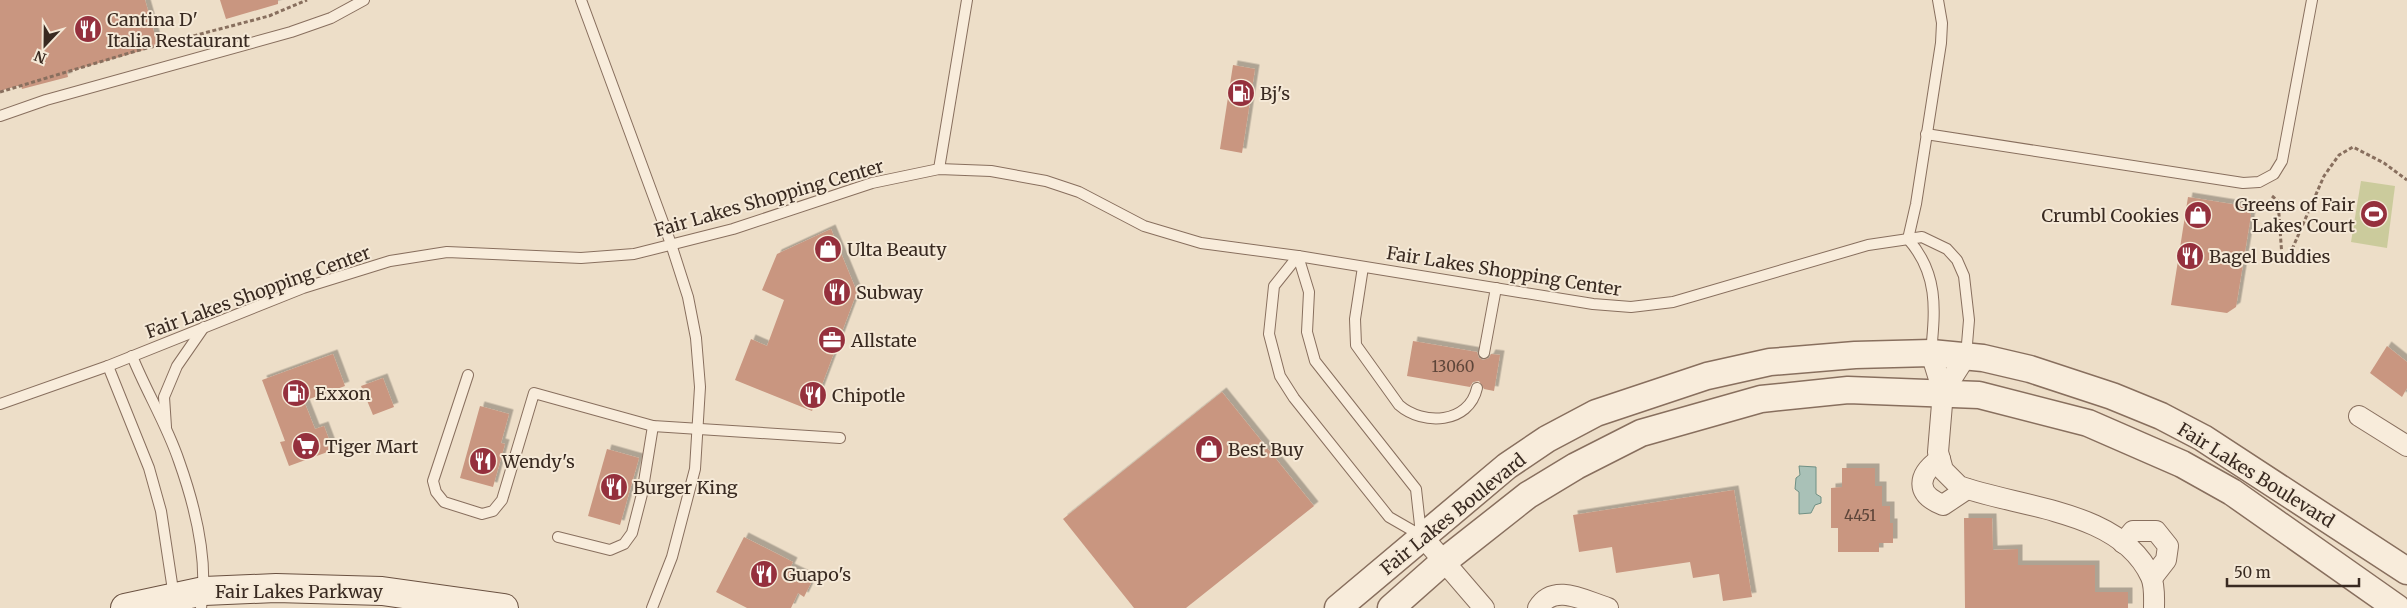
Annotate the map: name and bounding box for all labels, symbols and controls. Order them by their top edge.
place label: Cantina D' Italia Restaurant [107,8,250,52]
restaurant icon: Cantina D' Italia Restaurant [73,14,103,44]
north arrow [20,20,70,70]
text: N [32,47,49,67]
fuel station icon: Bj's [1226,78,1256,108]
place label: Bj's [1260,82,1290,105]
street label: Fair Lakes Shopping Center [652,154,886,242]
place label: Greens of Fair Lakes Court [2235,193,2355,237]
sports icon: Greens of Fair Lakes Court [2359,199,2389,229]
shop icon: Crumbl Cookies [2183,200,2213,230]
place label: Crumbl Cookies [2041,204,2179,227]
shop icon: Ulta Beauty [813,234,843,264]
place label: Ulta Beauty [847,238,947,261]
street label: Fair Lakes Shopping Center [142,241,374,343]
street label: Fair Lakes Shopping Center [1385,241,1623,301]
restaurant icon: Bagel Buddies [2175,241,2205,271]
place label: Bagel Buddies [2209,245,2330,268]
restaurant icon: Subway [822,277,852,307]
place label: Subway [856,281,924,304]
office icon: Allstate [817,325,847,355]
place label: Allstate [850,329,917,352]
house number: 13060 [1431,357,1475,376]
fuel station icon: Exxon [281,378,311,408]
restaurant icon: Chipotle [798,380,828,410]
place label: Exxon [315,382,371,405]
place label: Chipotle [832,384,905,407]
street label: Fair Lakes Boulevard [2173,417,2339,533]
supermarket icon: Tiger Mart [291,431,321,461]
shop icon: Best Buy [1194,434,1224,464]
place label: Tiger Mart [325,435,418,458]
place label: Best Buy [1228,438,1304,461]
restaurant icon: Wendy's [468,446,498,476]
street label: Fair Lakes Boulevard [1376,448,1531,580]
place label: Wendy's [501,450,575,473]
restaurant icon: Burger King [599,472,629,502]
place label: Burger King [633,476,738,499]
house number: 4451 [1844,506,1876,525]
scale bar [2227,556,2360,588]
restaurant icon: Guapo's [749,559,779,589]
place label: Guapo's [783,563,851,586]
text: 50 m [2234,563,2271,582]
street label: Fair Lakes Parkway [215,580,384,603]

